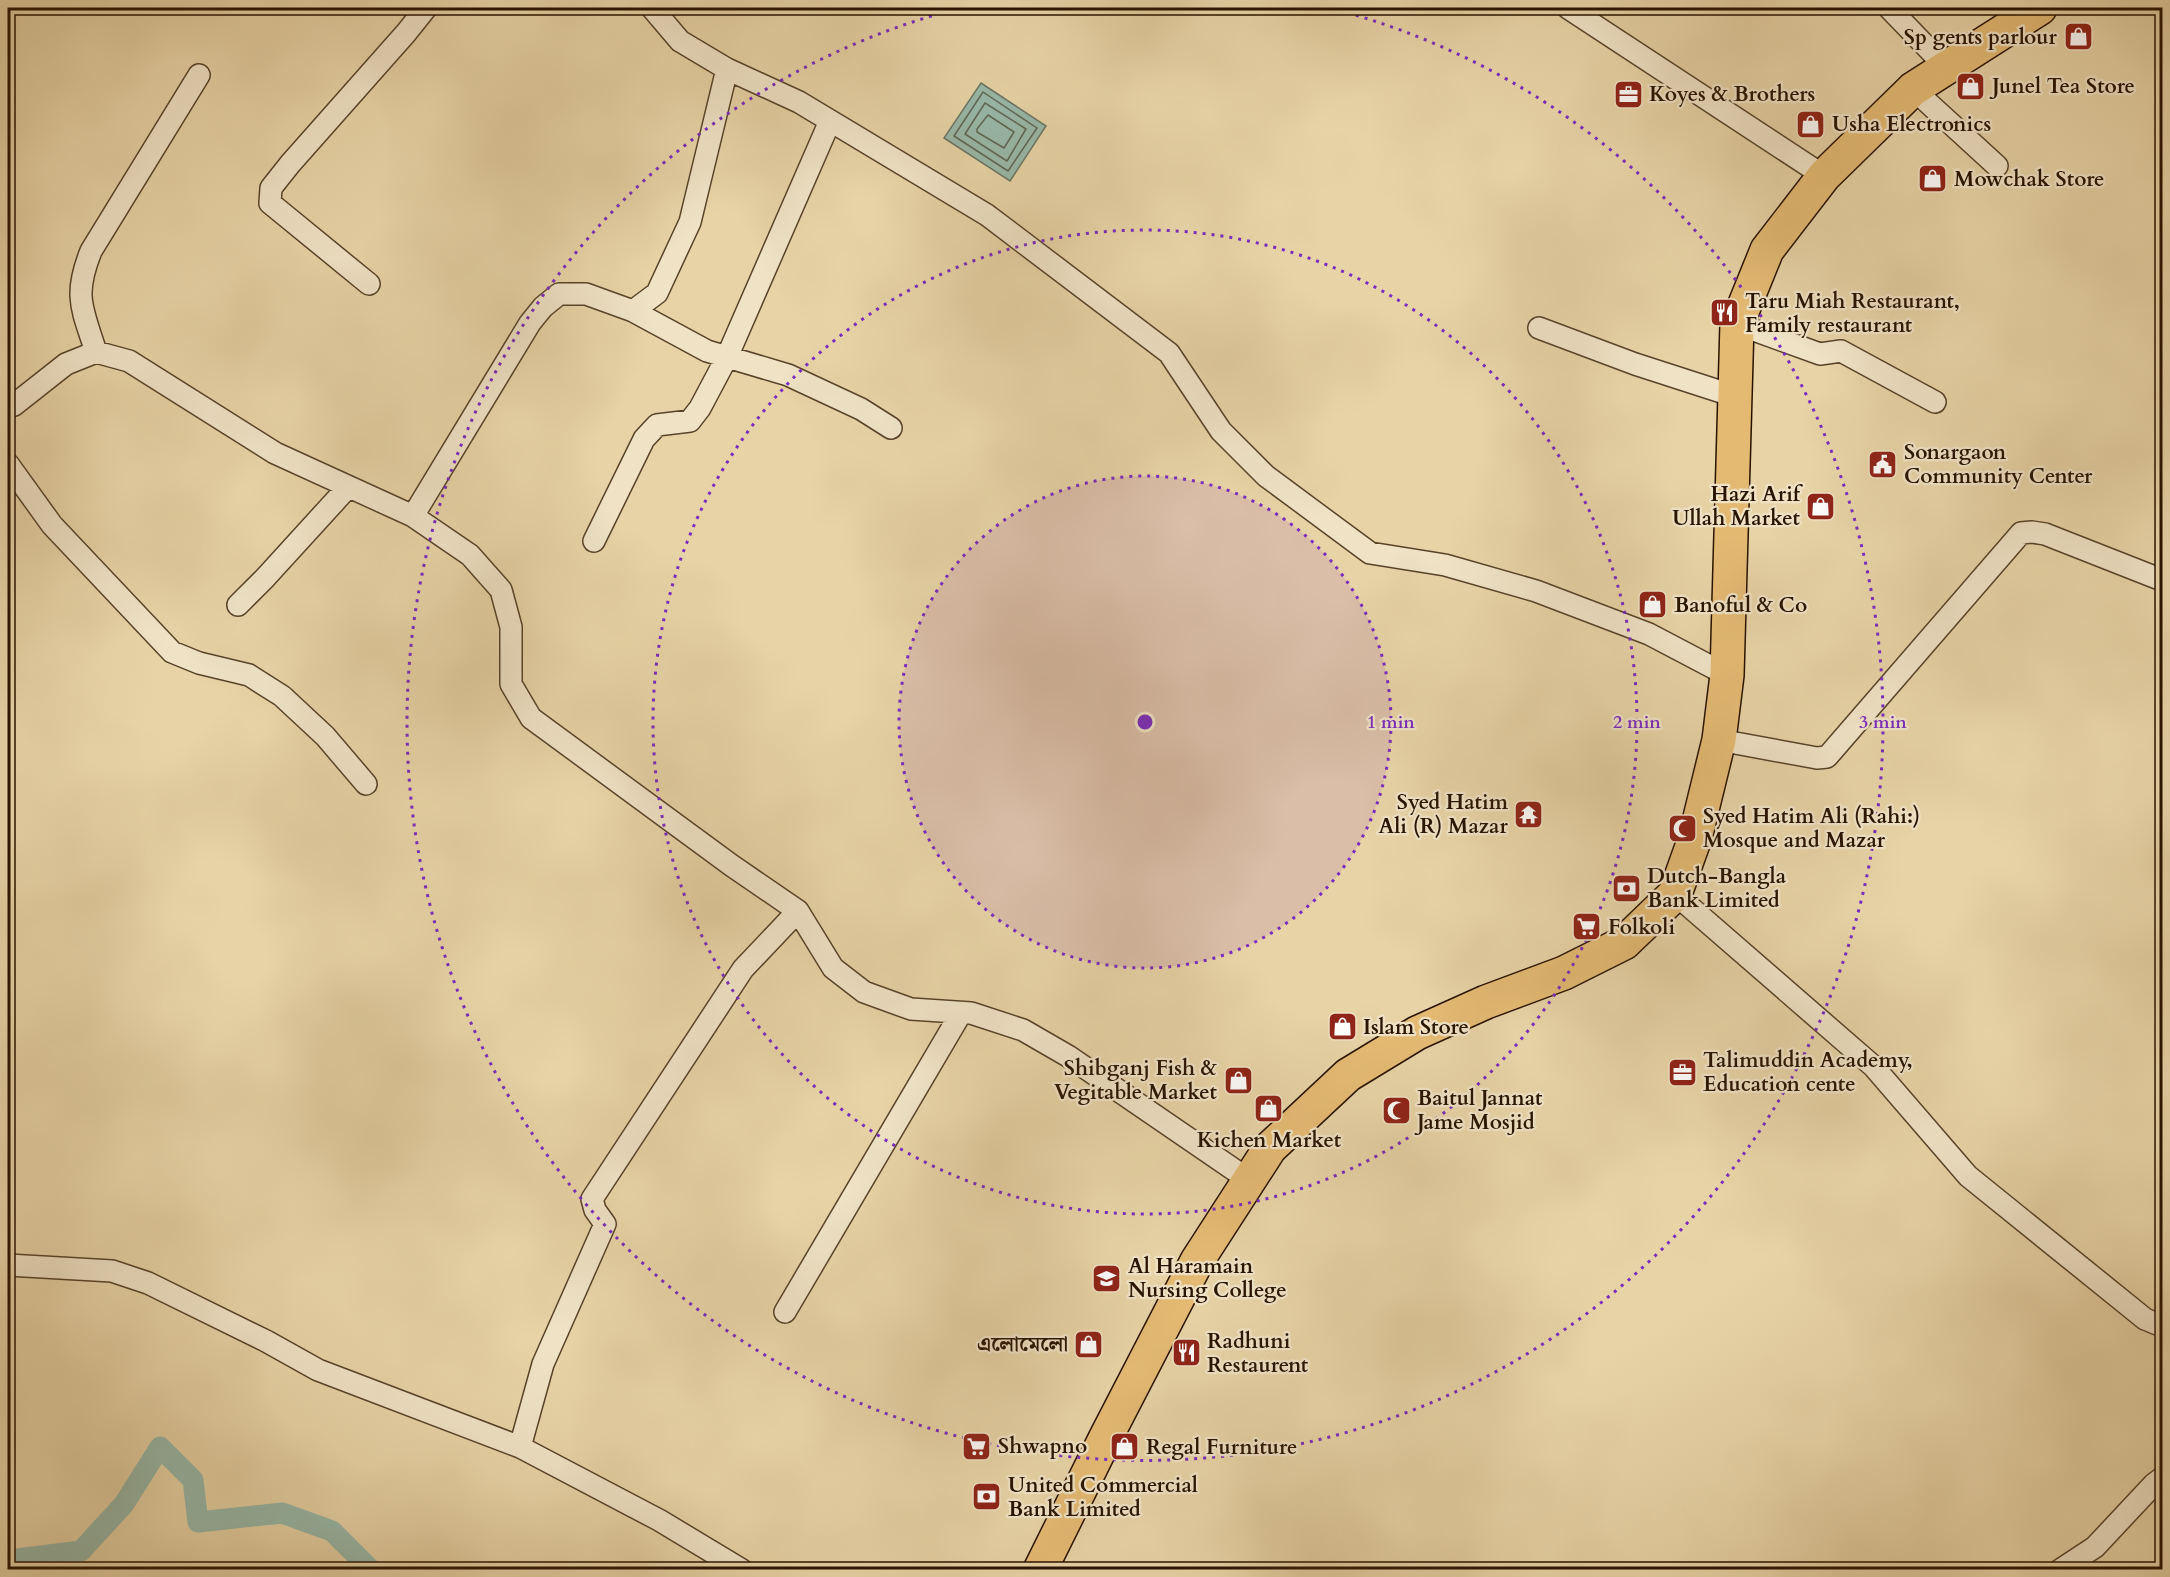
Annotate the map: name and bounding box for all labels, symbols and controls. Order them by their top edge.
shop icon: Sp gents parlour [2062,21,2094,53]
place label: Sp gents parlour [1904,23,2058,52]
shop icon: Junel Tea Store [1955,70,1987,102]
place label: Junel Tea Store [1989,72,2135,101]
office icon: Koyes & Brothers [1612,78,1644,110]
place label: Koyes & Brothers [1649,80,1815,109]
shop icon: Usha Electronics [1795,108,1827,140]
place label: Usha Electronics [1832,110,1991,139]
shop icon: Mowchak Store [1917,163,1949,195]
place label: Mowchak Store [1954,165,2105,194]
place label: Taru Miah Restaurant, Family restaurant [1745,287,1960,340]
restaurant icon: Taru Miah Restaurant, Family restaurant [1708,297,1740,329]
place label: Sonargaon Community Center [1904,438,2093,491]
public building icon: Sonargaon Community Center [1867,448,1899,480]
place label: Hazi Arif Ullah Market [1672,480,1804,533]
shop icon: Hazi Arif Ullah Market [1805,490,1837,522]
shop icon: Banoful & Co [1637,589,1669,621]
place label: Banoful & Co [1674,591,1807,620]
text: 1 min [1367,710,1415,735]
text: 2 min [1613,710,1661,735]
text: 3 min [1859,710,1907,735]
centre of rings [1135,712,1155,732]
place label: Syed Hatim Ali (R) Mazar [1378,788,1509,841]
temple icon: Syed Hatim Ali (R) Mazar [1513,798,1545,830]
place label: Syed Hatim Ali (Rahi:) Mosque and Mazar [1703,802,1920,855]
mosque icon: Syed Hatim Ali (Rahi:) Mosque and Mazar [1666,812,1698,844]
place label: Dutch-Bangla Bank Limited [1647,862,1787,915]
bank icon: Dutch-Bangla Bank Limited [1610,872,1642,904]
supermarket icon: Folkoli [1571,911,1603,943]
place label: Folkoli [1608,913,1675,942]
shop icon: Islam Store [1326,1011,1358,1043]
place label: Islam Store [1363,1013,1469,1042]
place label: Talimuddin Academy, Education cente [1703,1046,1913,1099]
place label: Shibganj Fish & Vegitable Market [1054,1054,1218,1107]
office icon: Talimuddin Academy, Education cente [1666,1056,1698,1088]
shop icon: Shibganj Fish & Vegitable Market [1222,1064,1254,1096]
place label: Baitul Jannat Jame Mosjid [1414,1084,1543,1137]
shop icon: Kichen Market [1253,1093,1285,1125]
mosque icon: Baitul Jannat Jame Mosjid [1380,1094,1412,1126]
place label: Kichen Market [1197,1126,1342,1155]
place label: Al Haramain Nursing College [1128,1252,1287,1305]
school or university icon: Al Haramain Nursing College [1091,1262,1123,1294]
place label: Radhuni Restaurent [1207,1327,1309,1380]
shop icon: এলোমেলো [1073,1328,1105,1360]
place label: এলোমেলো [977,1330,1068,1359]
restaurant icon: Radhuni Restaurent [1170,1337,1202,1369]
supermarket icon: Shwapno [961,1430,993,1462]
shop icon: Regal Furniture [1109,1431,1141,1463]
place label: Shwapno [998,1432,1087,1461]
place label: Regal Furniture [1146,1433,1297,1462]
place label: United Commercial Bank Limited [1008,1471,1198,1524]
bank icon: United Commercial Bank Limited [971,1481,1003,1513]

